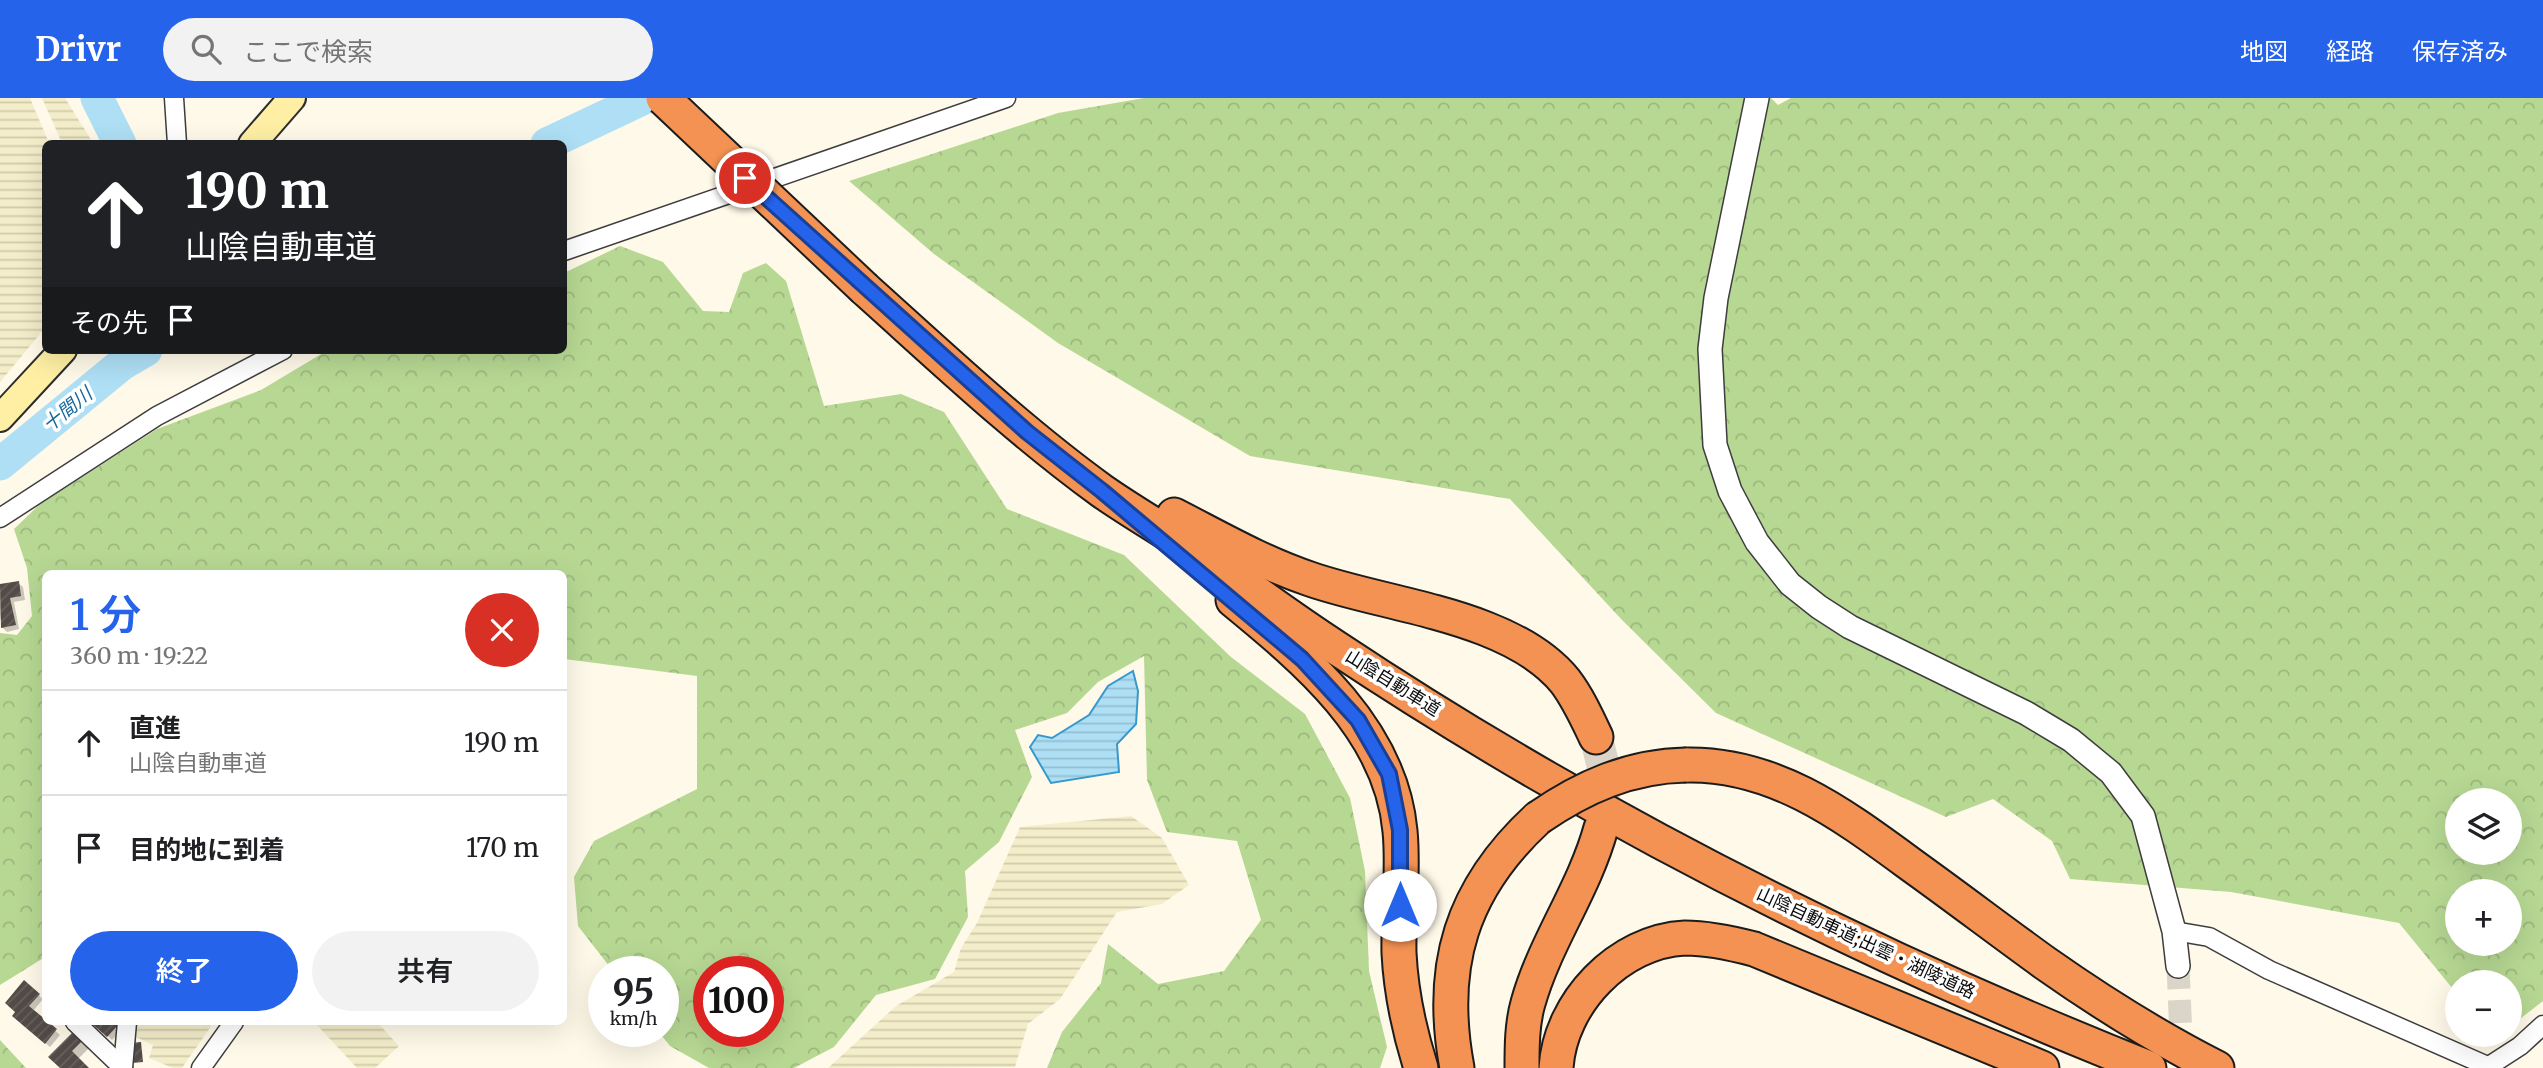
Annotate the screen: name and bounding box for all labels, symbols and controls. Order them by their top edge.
search box [163,18,653,81]
text: Drivr [35,29,121,70]
icon: search [187,30,225,68]
text: ここで検索 [243,35,373,68]
text: 地図 [2240,36,2288,67]
text: 経路 [2326,36,2374,67]
text: 保存済み [2412,36,2508,67]
pin [715,148,775,208]
icon: arrive [726,159,764,197]
text: 190 m [185,160,329,221]
icon: ahead [70,168,161,259]
text: 山陰自動車道 [185,227,377,267]
icon: arrive [162,301,200,339]
text: その先 [70,306,148,339]
water label: 十間川 [37,380,98,436]
text: 1 分 [70,589,141,641]
button: close [465,593,539,667]
text: 360 m · 19:22 [70,641,208,670]
street label: 山陰自動車道 [1341,644,1445,721]
text: 直進 [129,711,181,744]
icon: ahead [70,724,108,762]
text: 190 m [464,726,539,759]
text: 山陰自動車道 [129,748,267,777]
map controls [2445,788,2522,1047]
button: layers [2445,788,2522,865]
icon: arrive [70,829,108,867]
text: 170 m [466,831,539,864]
text: 目的地に到着 [129,833,285,866]
position arrow [1363,868,1437,942]
button: + [2445,879,2522,956]
street label: 山陰自動車道;出雲・湖陵道路 [1753,882,1979,1003]
button: 終了 [70,931,298,1011]
button: 共有 [312,931,539,1011]
speed limit sign: 100 [693,956,784,1047]
text: 95 [613,970,654,1014]
button: − [2445,970,2522,1047]
text: km/h [610,1007,657,1030]

